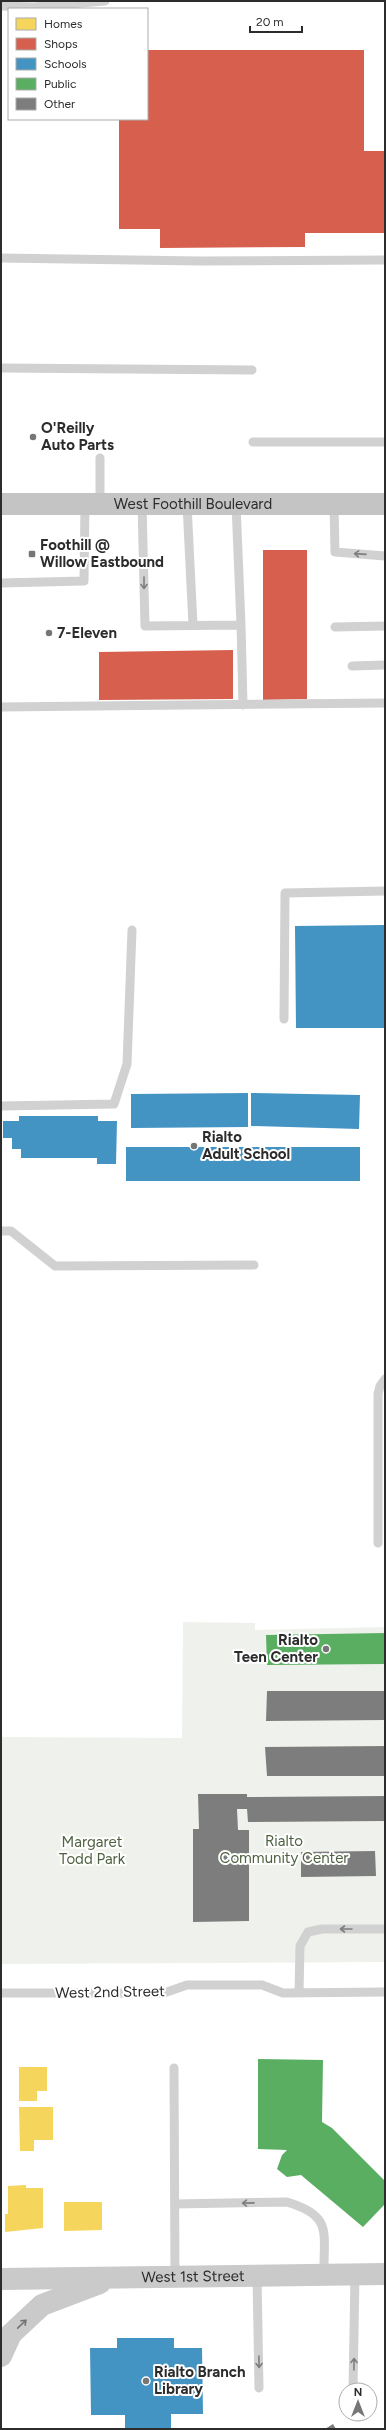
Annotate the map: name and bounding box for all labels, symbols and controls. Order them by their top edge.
legend [8,8,148,120]
scale bar [250,8,302,34]
text: 20 m [256,15,284,29]
text: Homes [44,17,83,31]
text: Shops [44,37,78,51]
text: Schools [44,57,87,71]
text: Public [44,77,77,91]
text: Other [44,97,75,111]
place label: O'Reilly Auto Parts [41,419,114,454]
marker: O'Reilly Auto Parts [28,432,38,442]
street label: West Foothill Boulevard [114,495,272,513]
place label: Foothill @ Willow Eastbound [40,536,164,571]
marker: Foothill @ Willow Eastbound [27,549,37,559]
one-way arrow [354,550,367,557]
one-way arrow [140,576,148,589]
place label: 7-Eleven [57,624,117,642]
marker: 7-Eleven [44,628,54,638]
place label: Rialto Adult School [202,1128,290,1163]
marker: Rialto Adult School [189,1141,199,1151]
place label: Rialto Teen Center [234,1631,318,1666]
marker: Rialto Teen Center [321,1644,331,1654]
park label: Rialto Community Center [220,1832,348,1867]
park label: Margaret Todd Park [59,1833,126,1868]
one-way arrow [340,1925,353,1933]
street label: West 2nd Street [55,1982,165,2002]
one-way arrow [242,2199,255,2207]
street label: West 1st Street [141,2267,245,2286]
one-way arrow [17,2319,27,2329]
one-way arrow [255,2355,263,2368]
one-way arrow [350,2358,357,2371]
place label: Rialto Branch Library [154,2363,246,2398]
marker: Rialto Branch Library [141,2376,151,2386]
north arrow [338,2382,378,2422]
text: N [354,2386,362,2399]

